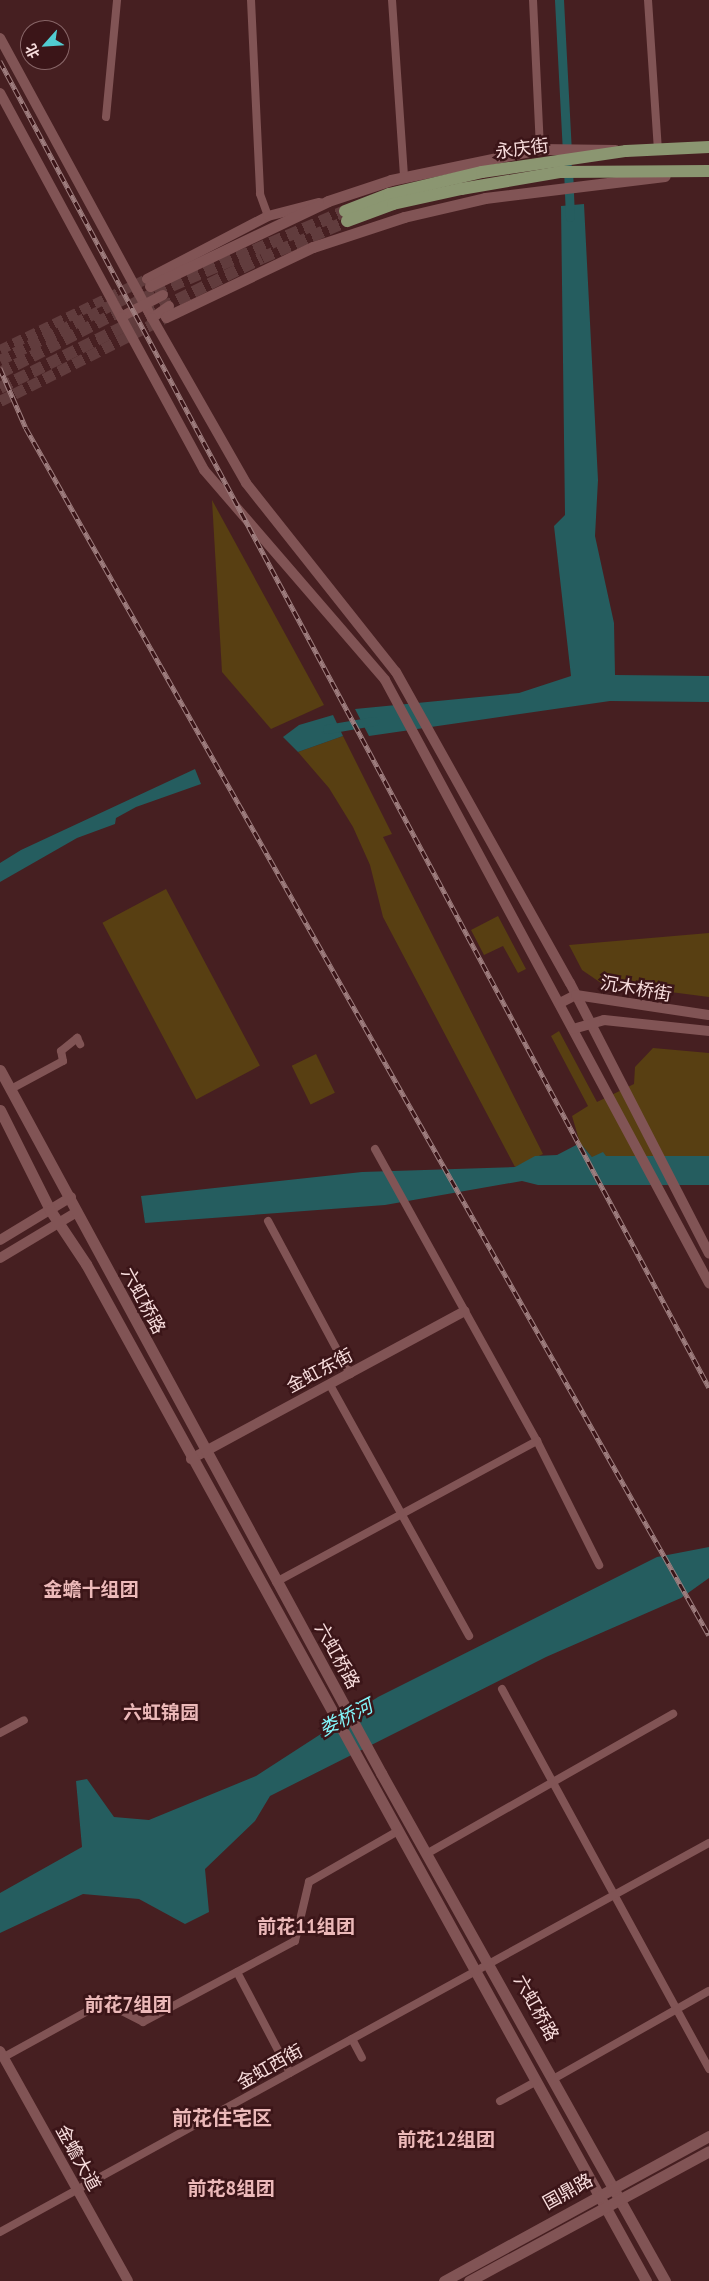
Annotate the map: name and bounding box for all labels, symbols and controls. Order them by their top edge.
north arrow [20,20,70,70]
text: 北 [21,41,44,61]
street label: 永庆街 [494,135,550,163]
street label: 沉木桥街 [599,972,673,1006]
street label: 六虹桥路 [117,1264,169,1338]
street label: 金虹东街 [283,1345,357,1397]
district label: 金蟾十组团 [44,1579,138,1601]
street label: 六虹桥路 [310,1619,364,1693]
water label: 娄桥河 [315,1695,377,1741]
district label: 六虹锦园 [123,1702,199,1724]
district label: 前花11组团 [257,1916,355,1938]
street label: 六虹桥路 [509,1971,563,2045]
district label: 前花7组团 [85,1994,171,2016]
street label: 金虹西街 [233,2040,307,2094]
district label: 前花住宅区 [172,2106,272,2130]
street label: 金蟾大道 [51,2121,105,2195]
district label: 前花12组团 [397,2129,495,2151]
street label: 国鼎路 [539,2169,597,2215]
district label: 前花8组团 [188,2178,274,2200]

